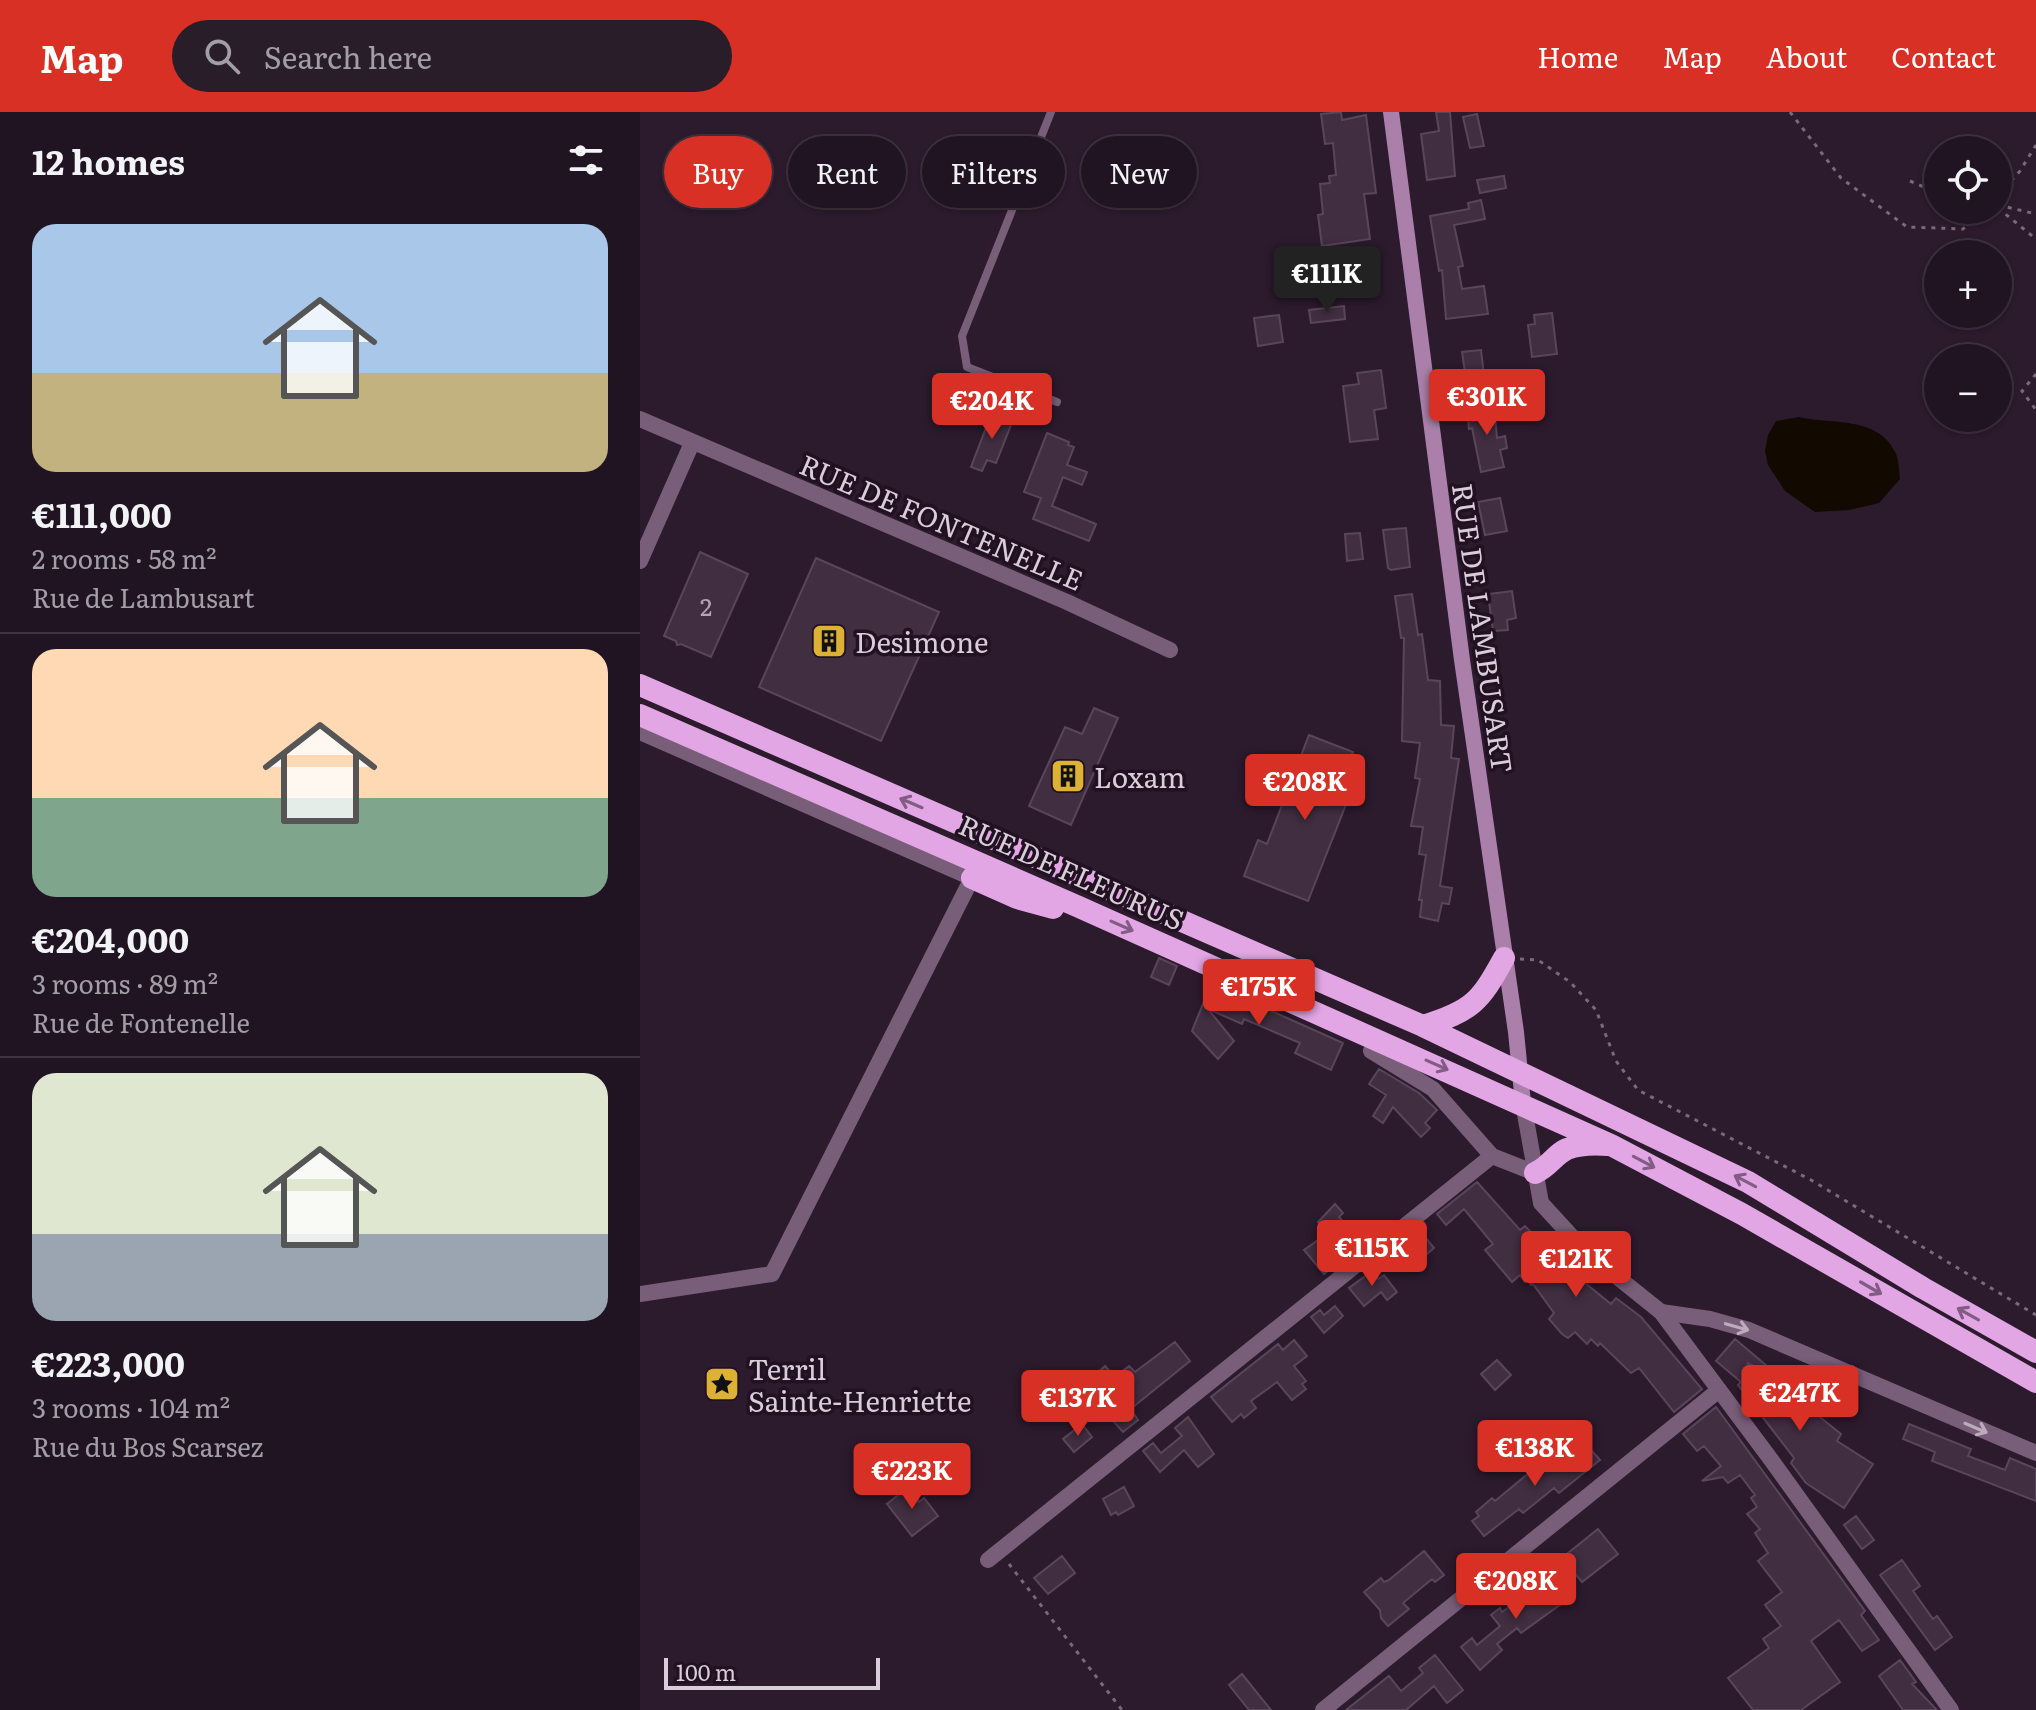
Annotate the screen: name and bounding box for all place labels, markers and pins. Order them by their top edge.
pin: €111K [1271,246,1383,314]
pin: €301K [1431,369,1543,437]
pin: €204K [936,373,1048,441]
place label: Desimone [855,620,989,662]
building icon: Desimone [810,622,848,660]
pin: €208K [1249,754,1361,822]
place label: Loxam [1094,755,1186,797]
building icon: Loxam [1049,757,1087,795]
pin: €175K [1203,959,1315,1027]
pin: €115K [1316,1220,1428,1288]
pin: €121K [1520,1231,1632,1299]
place label: Terril Sainte-Henriette [748,1347,972,1421]
place icon: Terril Sainte-Henriette [703,1365,741,1403]
pin: €247K [1744,1365,1856,1433]
pin: €137K [1022,1370,1134,1438]
pin: €138K [1479,1420,1591,1488]
pin: €223K [856,1443,968,1511]
pin: €208K [1460,1553,1572,1621]

